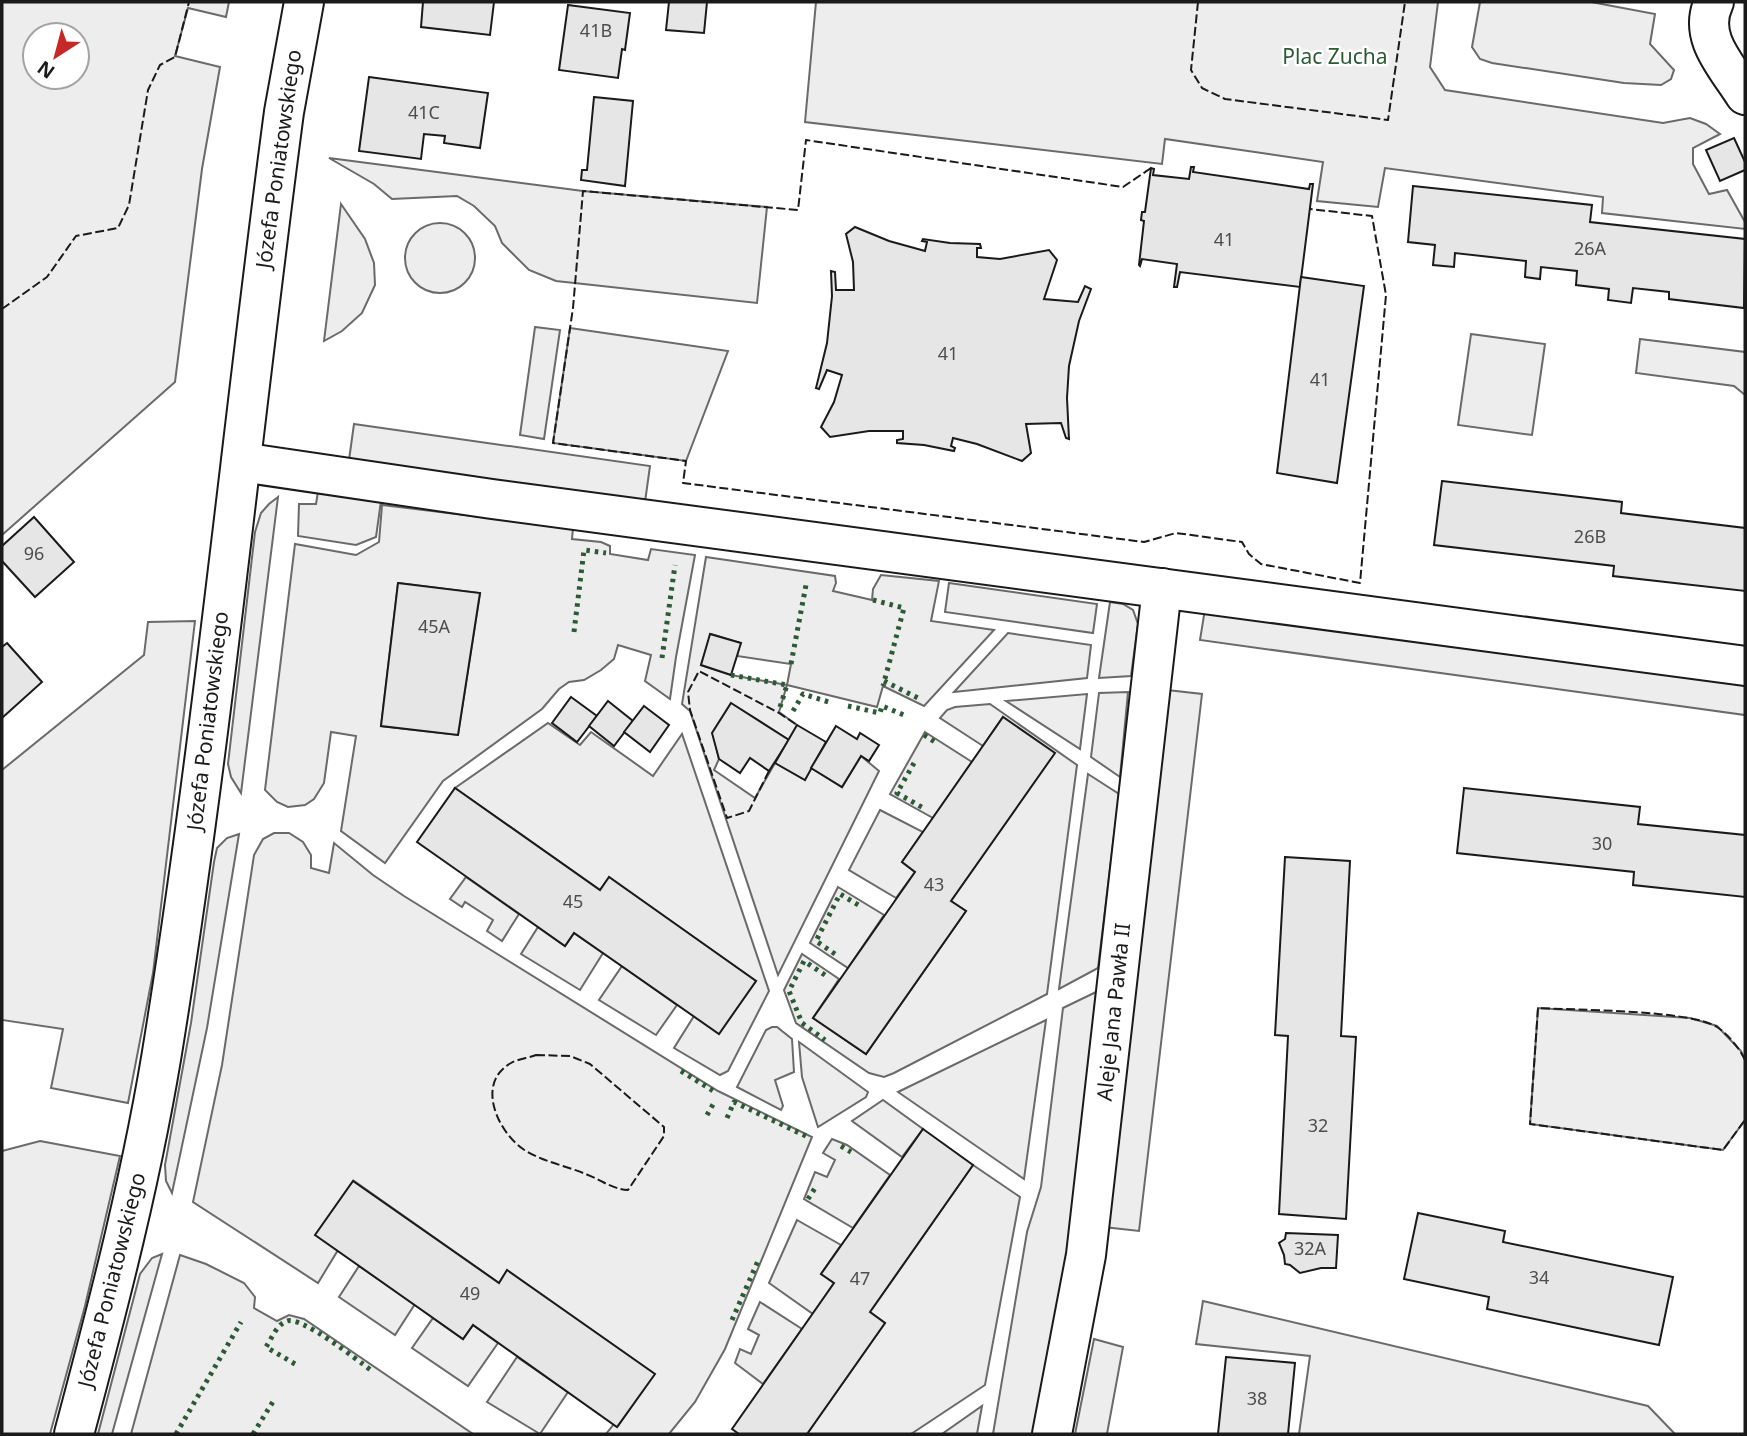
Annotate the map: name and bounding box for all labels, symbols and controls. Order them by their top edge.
house number: 41B [580,18,612,42]
north arrow [21,21,91,91]
park label: Plac Zucha [1282,42,1388,70]
street label: Józefa Poniatowskiego [249,48,307,272]
text: N [32,55,60,85]
house number: 41C [408,100,440,124]
house number: 41 [1214,227,1234,251]
house number: 26A [1574,236,1607,260]
house number: 41 [938,341,958,365]
house number: 41 [1310,367,1330,391]
house number: 26B [1574,524,1606,548]
house number: 96 [24,541,44,565]
street label: Józefa Poniatowskiego [179,610,234,834]
house number: 45A [418,614,451,638]
house number: 30 [1592,831,1612,855]
house number: 43 [924,872,944,896]
house number: 45 [563,889,583,913]
street label: Aleje Jana Pawła II [1090,921,1136,1102]
house number: 32 [1308,1113,1328,1137]
street label: Józefa Poniatowskiego [70,1169,151,1392]
house number: 32A [1294,1236,1327,1260]
house number: 34 [1529,1265,1549,1289]
house number: 47 [850,1266,870,1290]
house number: 49 [460,1281,480,1305]
house number: 38 [1247,1386,1267,1410]

